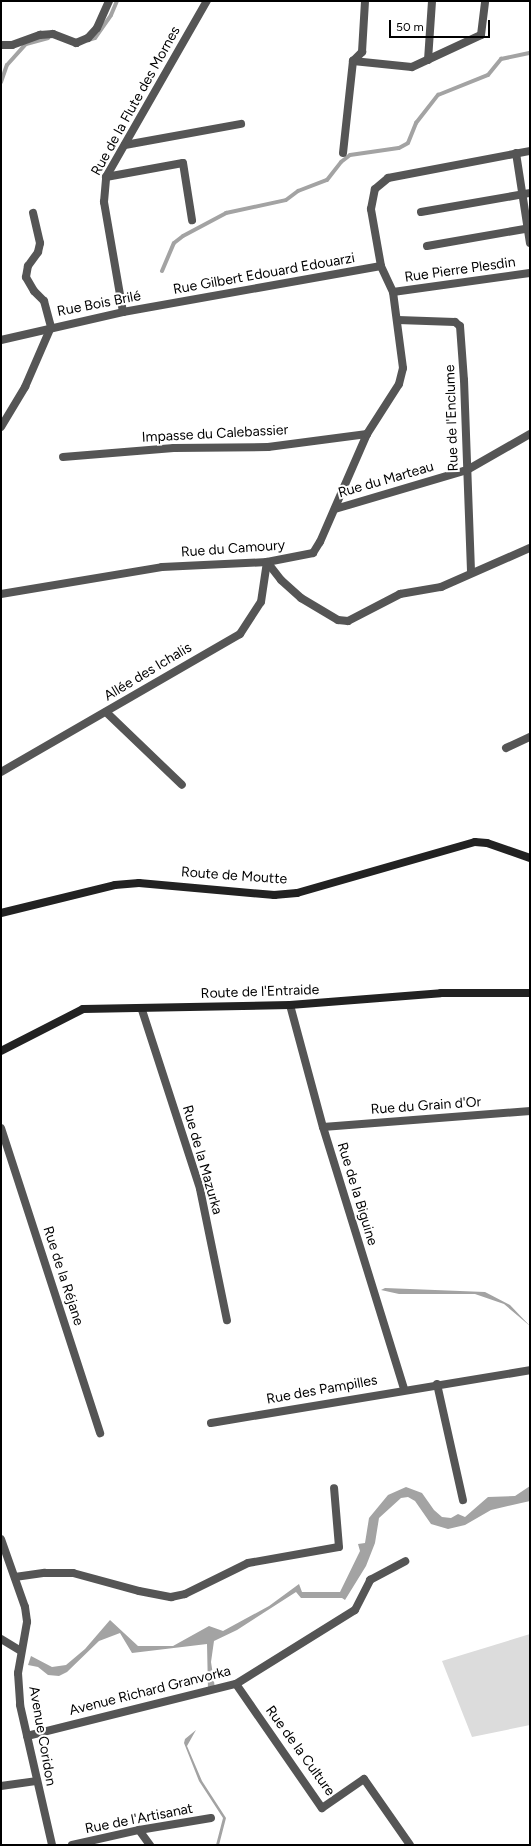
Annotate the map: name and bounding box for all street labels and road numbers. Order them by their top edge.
street label: Rue de la Flute des Mornes [88,23,184,179]
street label: Rue Gilbert Edouard Edouarzi [172,250,356,298]
street label: Rue Pierre Plesdin [403,254,517,286]
street label: Rue Bois Brilé [56,288,142,320]
street label: Rue de l'Enclume [442,364,462,472]
street label: Impasse du Calebassier [141,422,289,446]
street label: Rue du Marteau [336,458,436,502]
street label: Rue du Camoury [180,537,286,561]
street label: Allée des Ichalis [101,639,195,705]
street label: Route de Moutte [180,864,288,888]
street label: Route de l'Entraide [200,982,320,1002]
street label: Rue du Grain d'Or [370,1094,482,1118]
street label: Rue de la Mazurka [178,1103,226,1217]
street label: Rue de la Biguine [333,1140,381,1248]
street label: Rue de la Réjane [39,1224,87,1328]
street label: Rue des Pampilles [265,1372,379,1408]
street label: Avenue Richard Granvorka [68,1663,232,1719]
street label: Avenue Coridon [25,1685,59,1787]
street label: Rue de la Culture [262,1703,338,1799]
street label: Rue de l'Artisanat [84,1800,194,1838]

